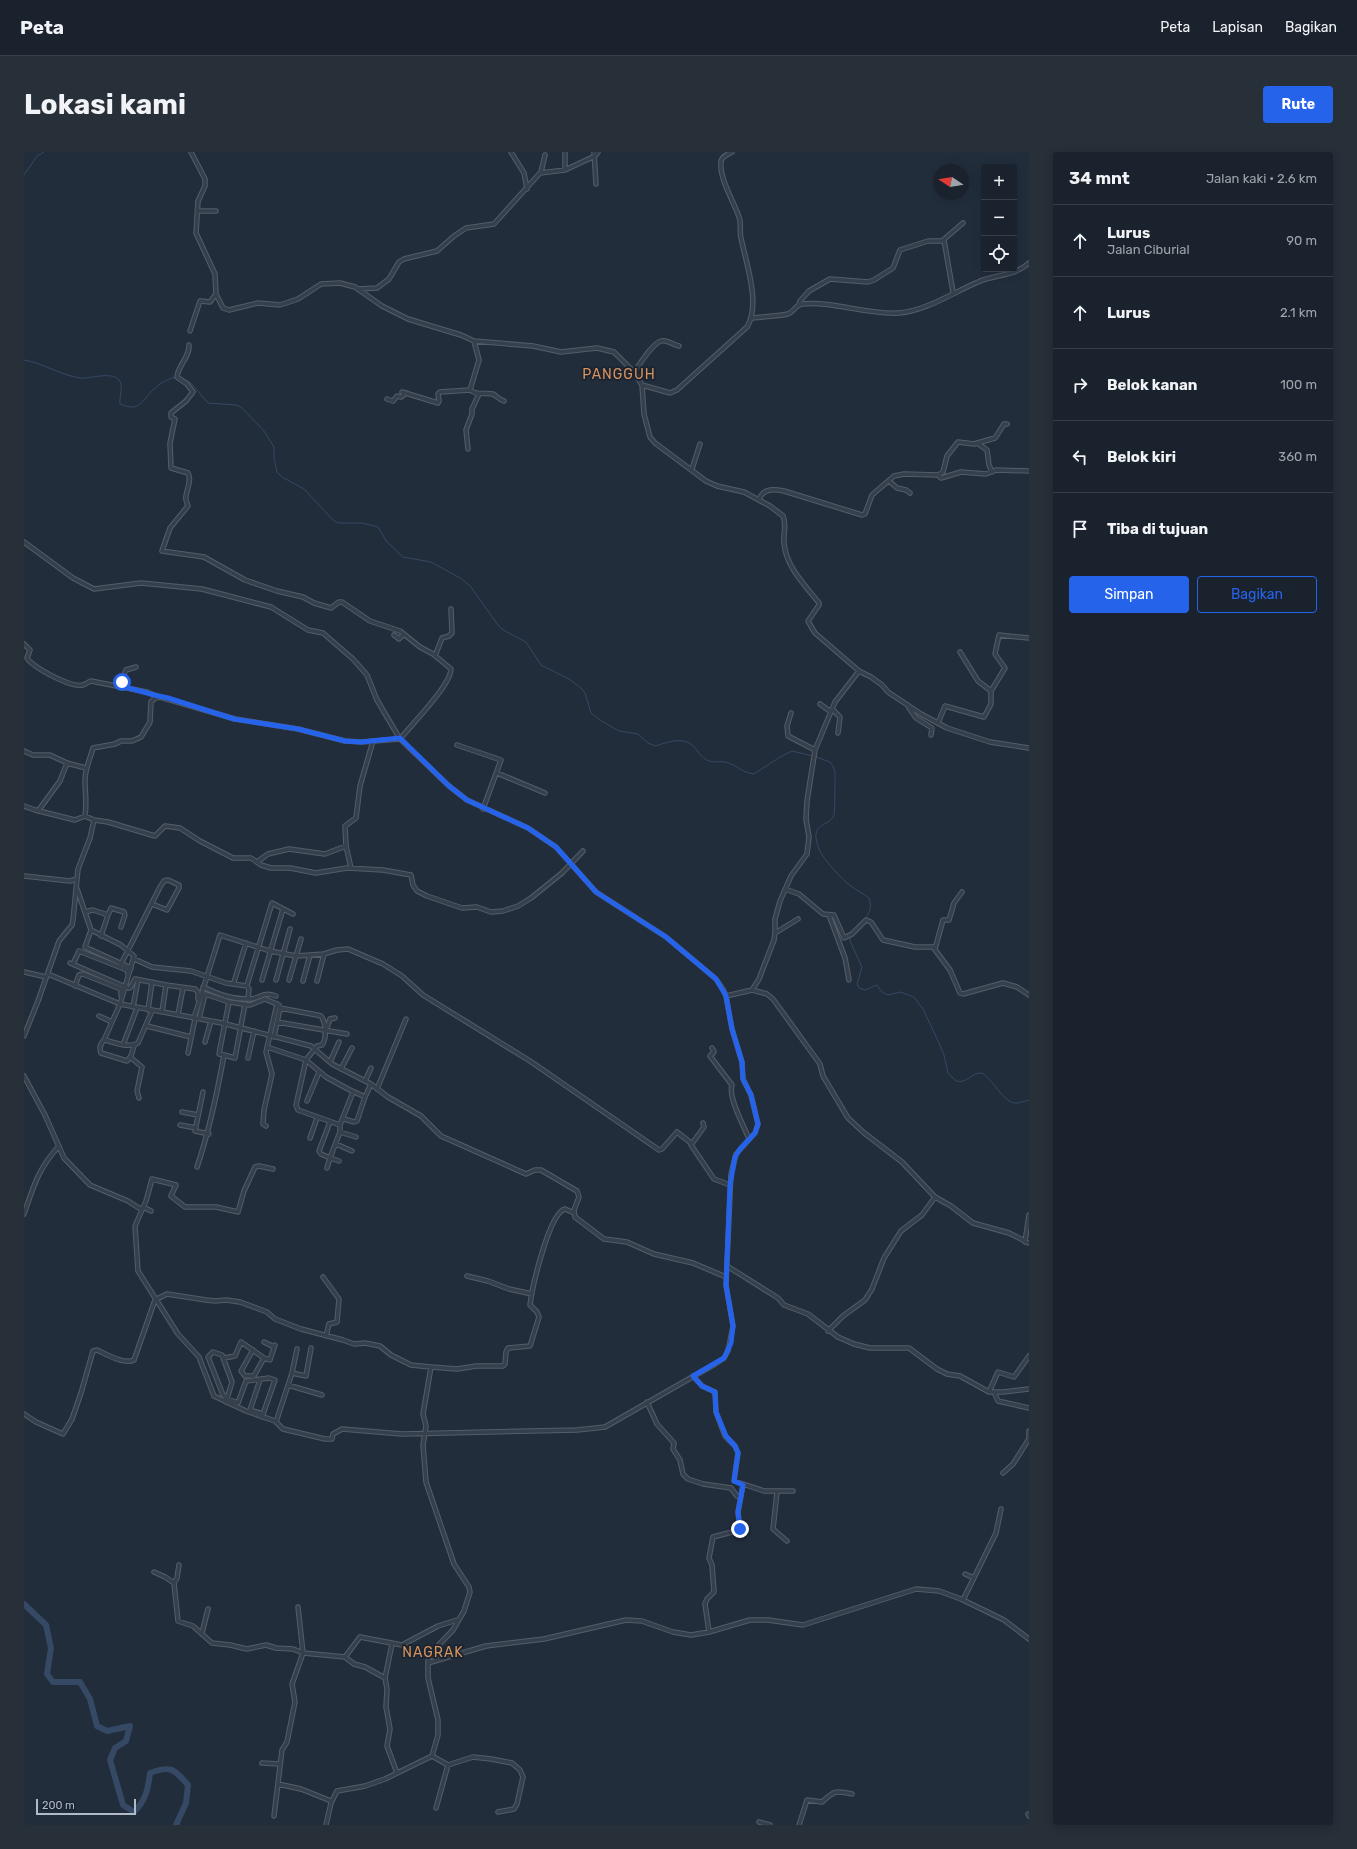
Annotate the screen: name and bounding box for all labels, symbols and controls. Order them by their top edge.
text: Peta [20,16,64,39]
text: Peta [1160,19,1190,36]
text: Lapisan [1212,19,1263,36]
text: Bagikan [1285,19,1337,36]
button: Rute [1263,86,1333,123]
text: Lokasi kami [24,88,186,121]
north arrow [933,164,969,200]
map controls [981,164,1017,272]
button: + [981,164,1017,200]
text: 34 mnt [1069,168,1130,188]
text: Jalan kaki · 2.6 km [1206,171,1317,186]
button: − [981,200,1017,236]
text: Lurus [1107,224,1150,242]
icon: ahead [1069,230,1091,252]
text: 90 m [1286,233,1317,248]
button: locate [981,236,1017,272]
text: Jalan Ciburial [1107,242,1190,257]
icon: ahead [1069,302,1091,324]
text: Lurus [1107,304,1150,322]
text: 2.1 km [1280,305,1317,320]
district label: PANGGUH [582,366,656,383]
icon: right [1069,374,1091,396]
text: Belok kanan [1107,376,1197,394]
text: 100 m [1280,377,1317,392]
icon: left [1069,446,1091,468]
text: Belok kiri [1107,448,1176,466]
text: 360 m [1278,449,1317,464]
icon: arrive [1069,518,1091,540]
text: Tiba di tujuan [1107,520,1208,538]
button: Simpan [1069,576,1189,613]
button: Bagikan [1197,576,1317,613]
route start [113,673,131,691]
route end [731,1520,749,1538]
district label: NAGRAK [402,1644,464,1661]
scale bar [36,1797,136,1816]
text: 200 m [42,1799,75,1812]

